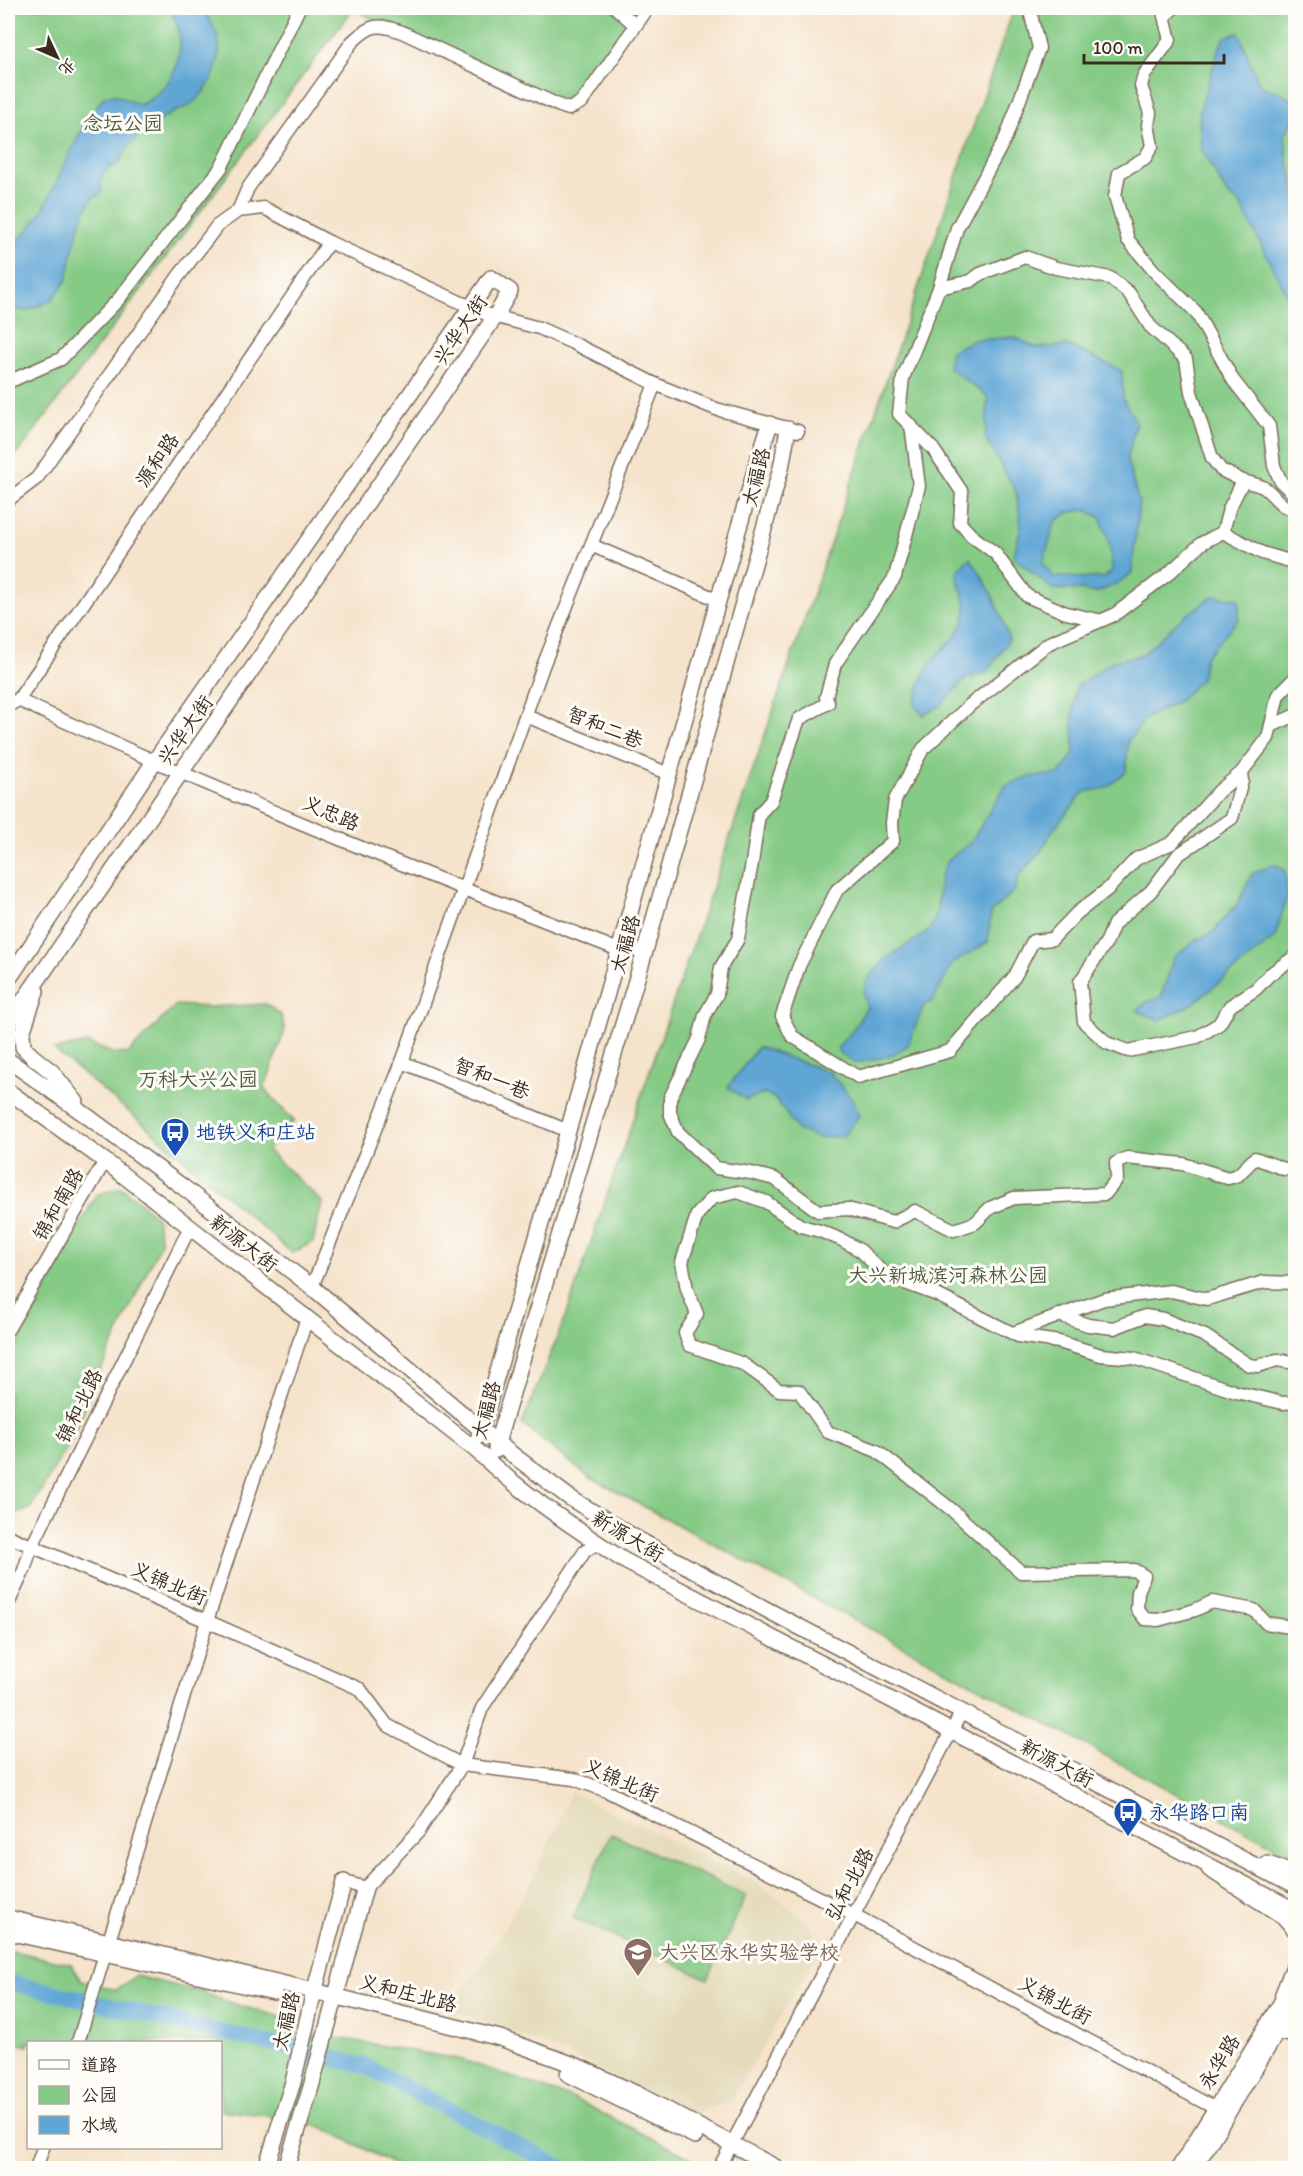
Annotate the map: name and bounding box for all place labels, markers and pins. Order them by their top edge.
bus stop icon: 地铁义和庄站 [159,1116,191,1158]
place label: 地铁义和庄站 [196,1120,316,1144]
bus stop icon: 永华路口南 [1112,1796,1144,1838]
place label: 永华路口南 [1149,1800,1249,1824]
school or university icon: 大兴区永华实验学校 [622,1936,654,1978]
place label: 大兴区永华实验学校 [659,1940,839,1964]

